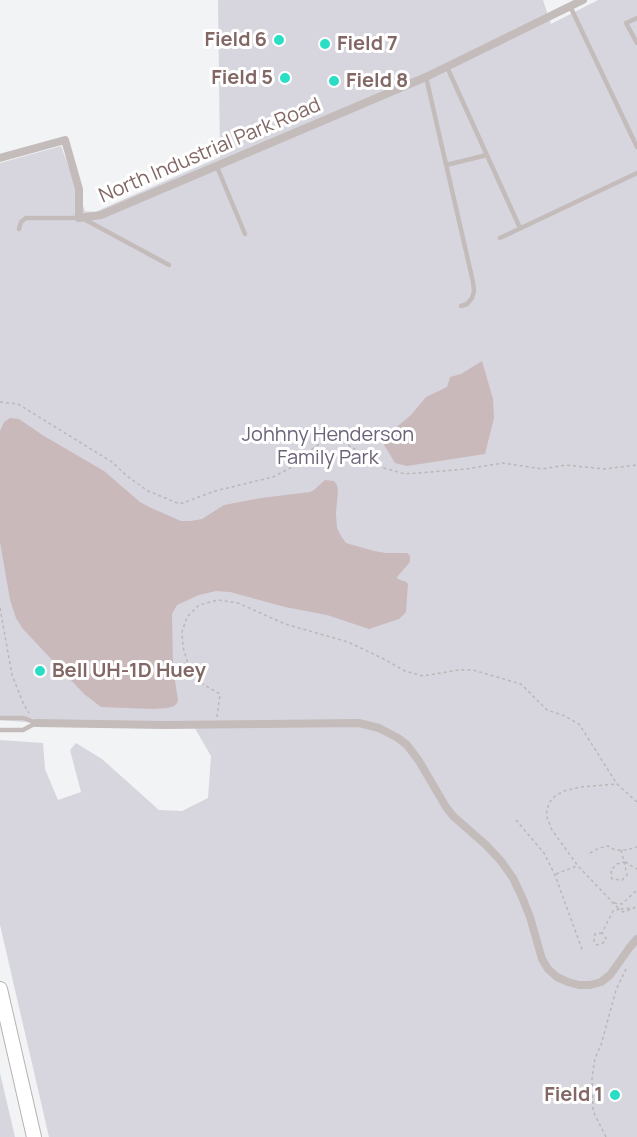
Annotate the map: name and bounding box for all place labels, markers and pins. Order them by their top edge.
place label: Field 6 [205,28,267,52]
place label: Field 7 [337,32,398,56]
marker: Field 6 [272,33,286,47]
marker: Field 7 [318,37,332,51]
place label: Field 5 [211,66,273,90]
place label: Field 8 [346,69,408,93]
marker: Field 5 [278,71,292,85]
marker: Field 8 [327,74,341,88]
place label: Bell UH-1D Huey [52,659,206,683]
marker: Bell UH-1D Huey [33,664,47,678]
place label: Field 1 [544,1083,603,1107]
marker: Field 1 [608,1088,622,1102]

